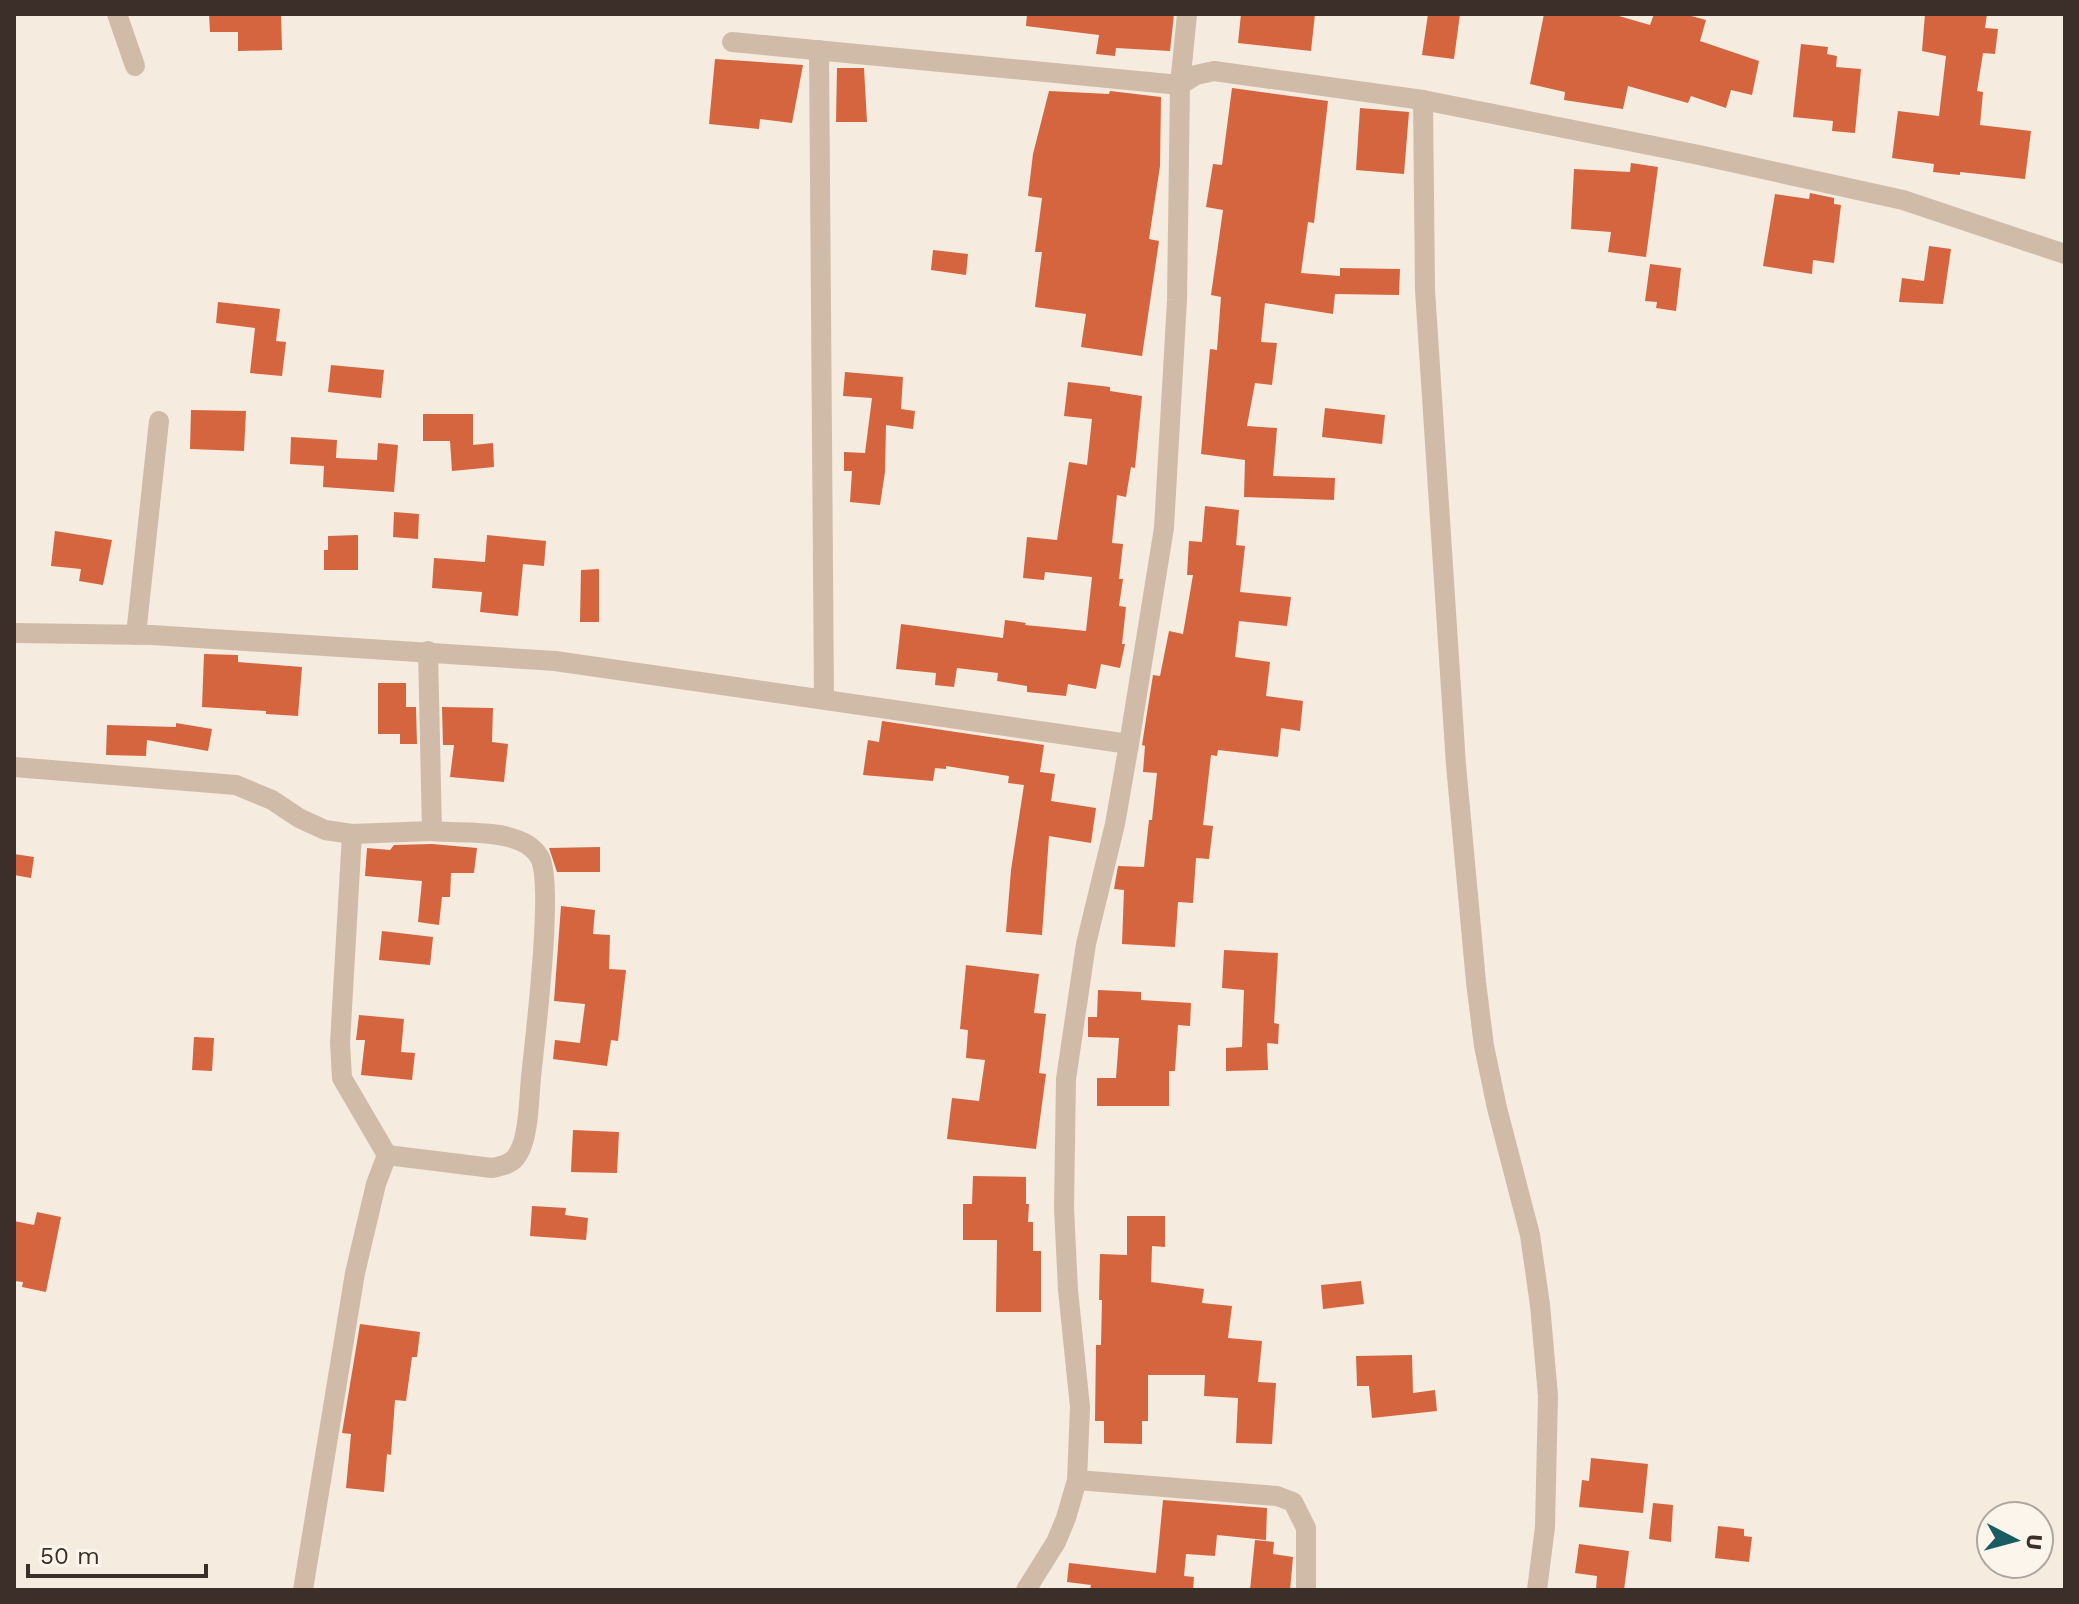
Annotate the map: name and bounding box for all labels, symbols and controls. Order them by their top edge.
north arrow [1975,1500,2055,1580]
scale bar [28,1528,206,1578]
text: U [2021,1533,2048,1551]
text: 50 m [40,1542,100,1570]

